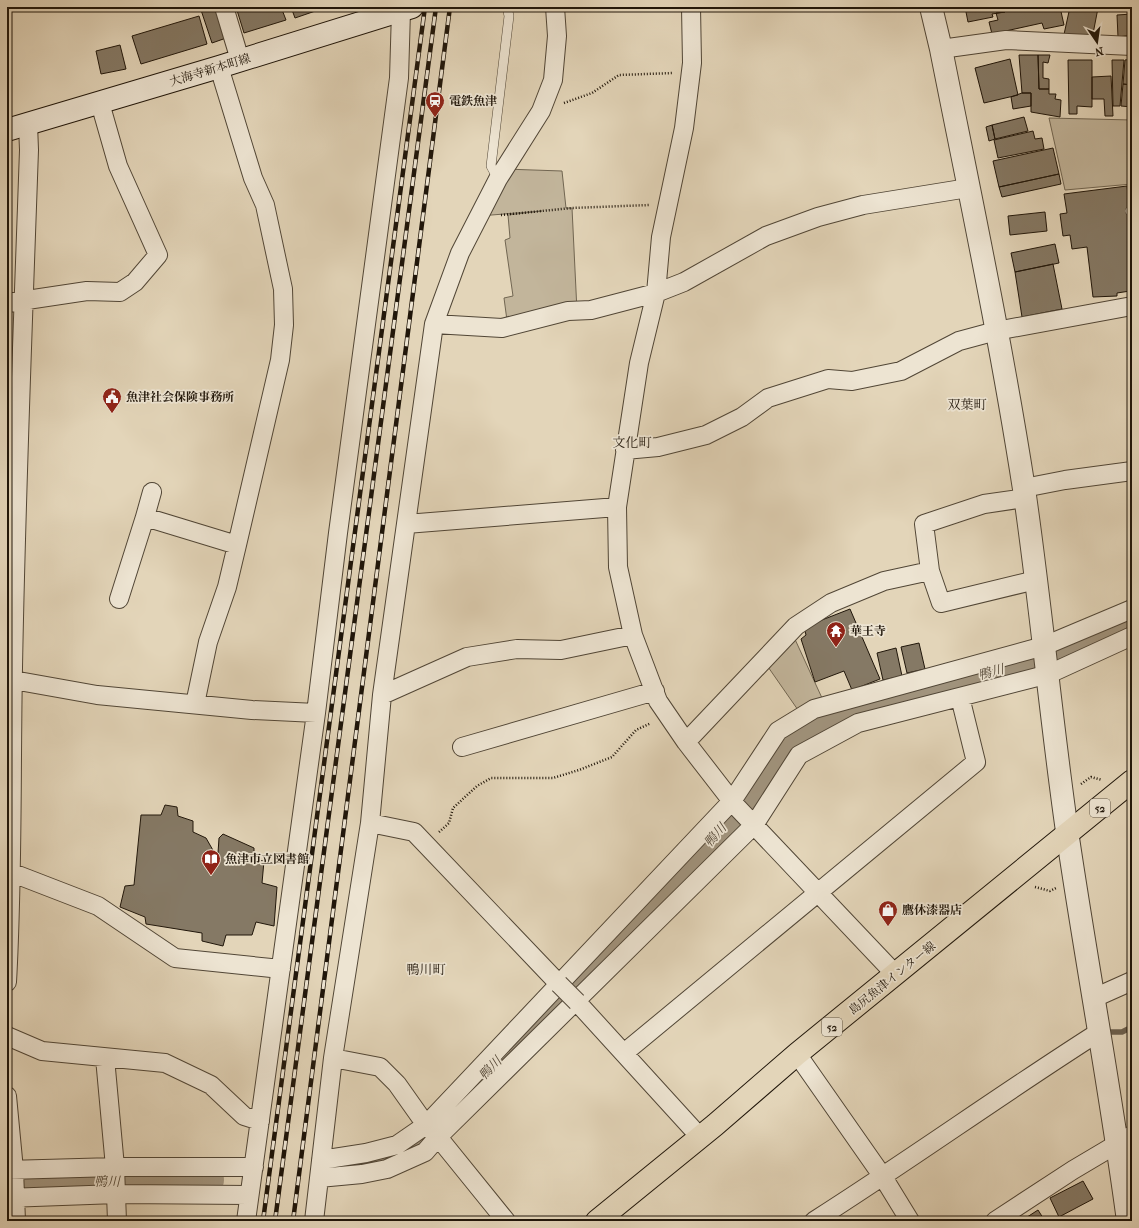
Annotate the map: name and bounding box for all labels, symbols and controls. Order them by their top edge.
north arrow [1077,22,1117,62]
text: N [1093,44,1105,59]
street label: 大海寺新本町線 [168,51,252,89]
station icon: 電鉄魚津 [424,90,446,118]
place label: 電鉄魚津 [449,94,497,108]
public building icon: 魚津社会保険事務所 [101,386,123,414]
place label: 魚津社会保険事務所 [126,390,234,404]
district label: 双葉町 [947,397,987,412]
district label: 文化町 [612,435,652,450]
temple icon: 華王寺 [825,620,847,648]
place label: 華王寺 [850,624,886,638]
water label: 鴨川 [976,661,1007,683]
road number: 52 [1090,799,1110,817]
water label: 鴨川 [701,819,731,850]
library icon: 魚津市立図書館 [200,848,222,876]
place label: 魚津市立図書館 [225,852,309,866]
shop icon: 鷹休漆器店 [877,899,899,927]
place label: 鷹休漆器店 [902,903,962,917]
street label: 島尻魚津インター線 [846,939,938,1017]
district label: 鴨川町 [406,962,446,977]
road number: 52 [822,1018,842,1036]
water label: 鴨川 [476,1052,506,1083]
water label: 鴨川 [94,1174,122,1189]

